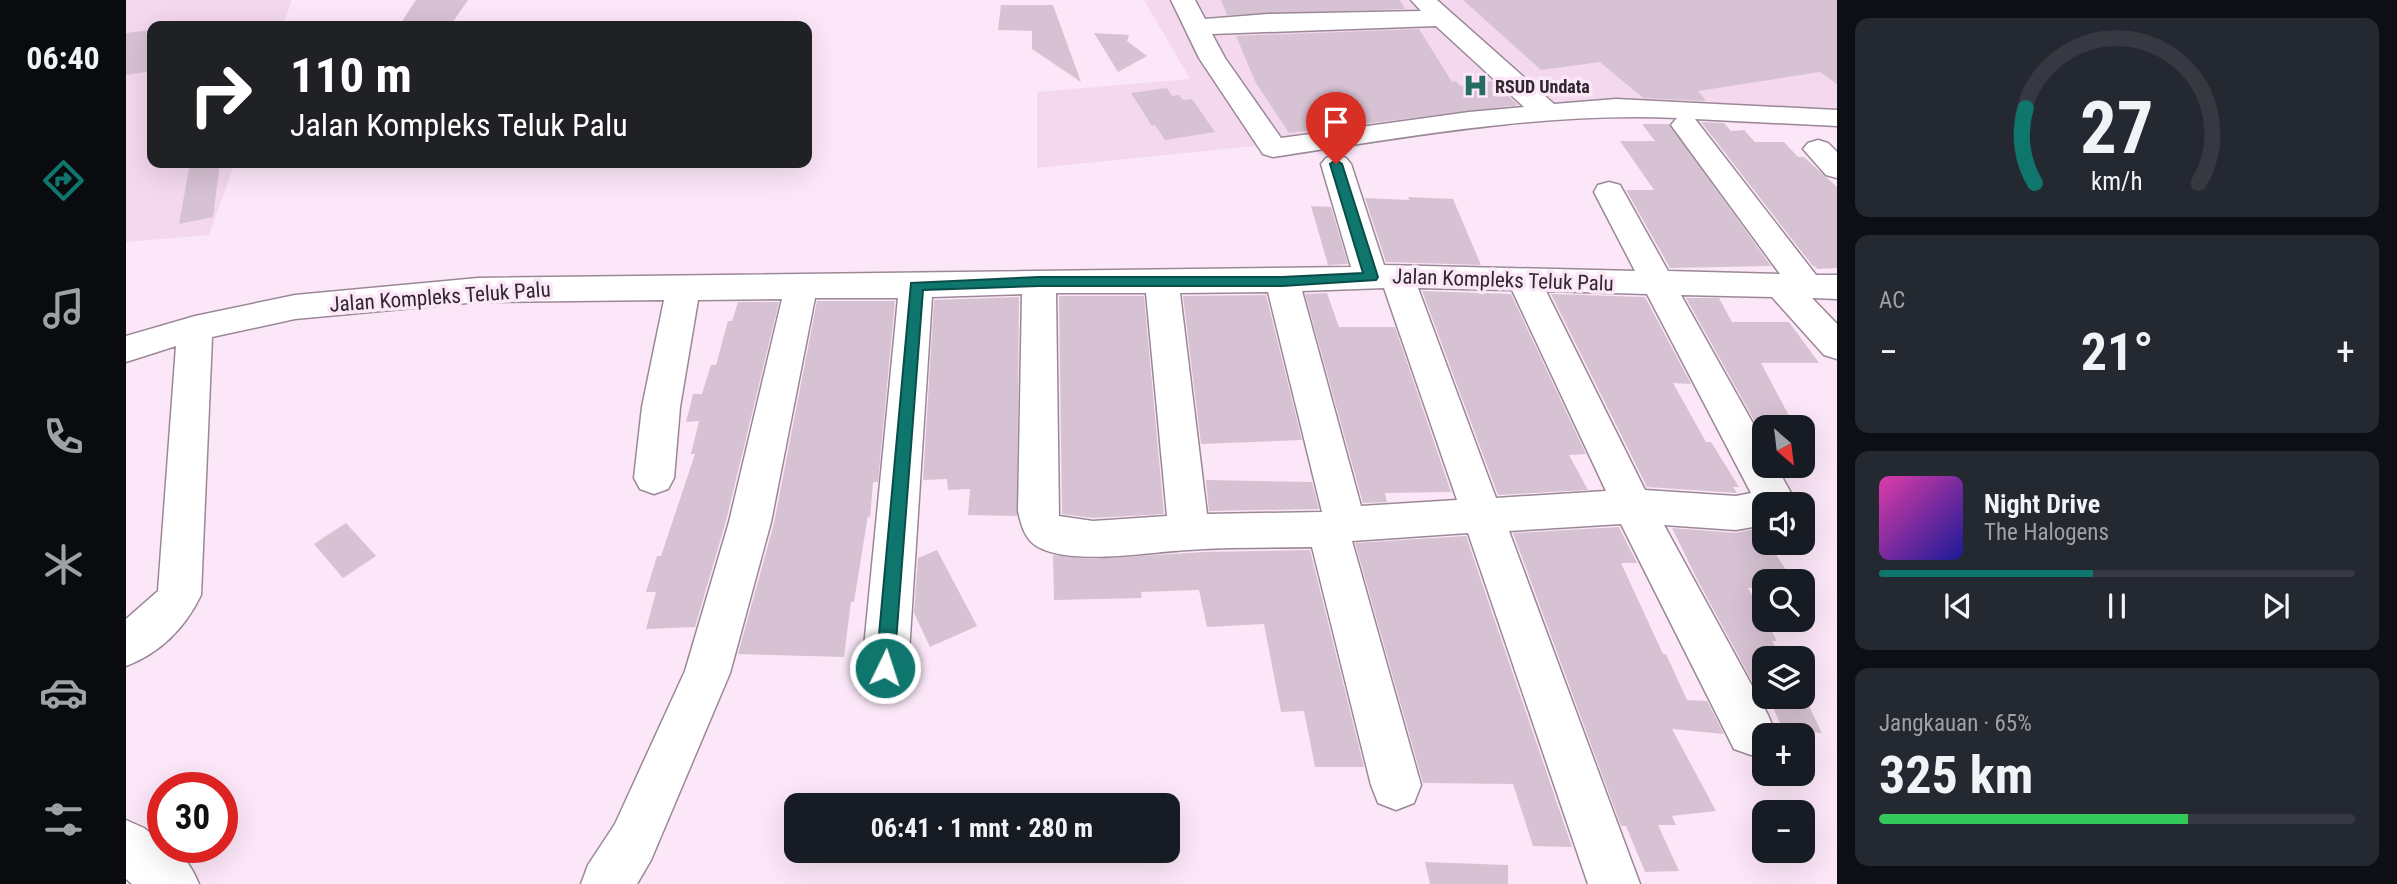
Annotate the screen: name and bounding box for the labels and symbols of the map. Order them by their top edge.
hospital icon: RSUD Undata [1461,72,1489,100]
place label: RSUD Undata [1495,76,1590,97]
pin [1306,92,1366,164]
street label: Jalan Kompleks Teluk Palu [1392,264,1614,296]
street label: Jalan Kompleks Teluk Palu [329,277,551,317]
north arrow [1752,415,1815,478]
position arrow [848,631,922,705]
speed limit sign: 30 [147,772,238,863]

